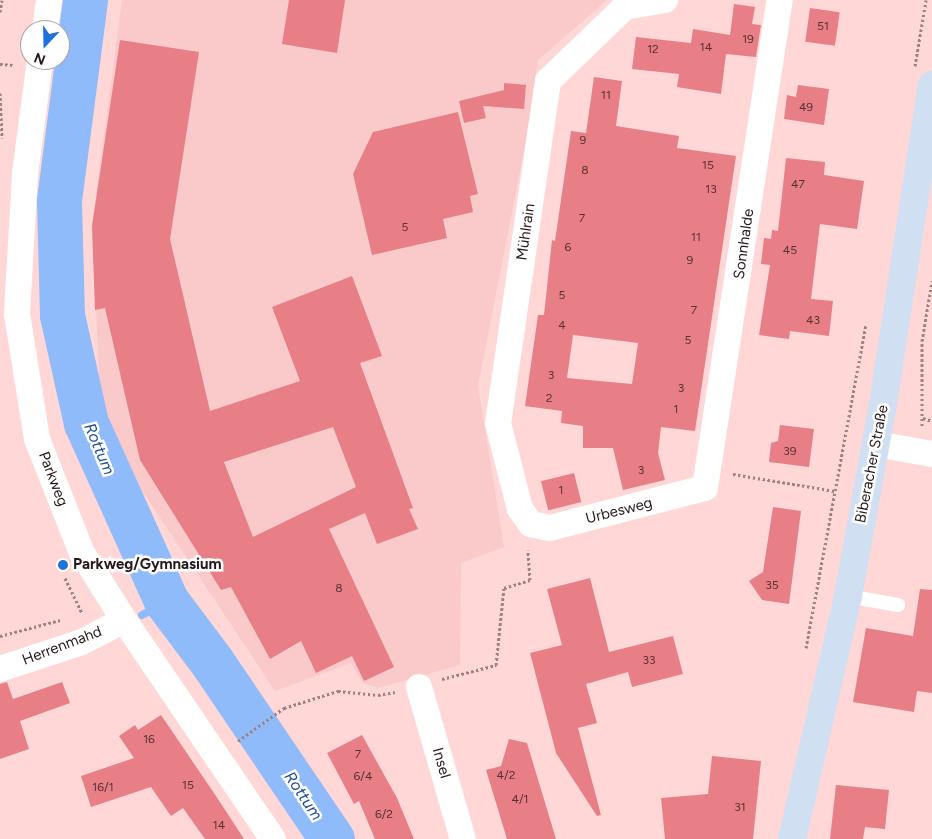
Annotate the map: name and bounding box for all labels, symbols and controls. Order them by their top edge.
north arrow [20,20,70,70]
house number: 51 [817,20,829,34]
house number: 19 [742,33,754,47]
house number: 14 [700,41,712,55]
house number: 12 [647,43,659,57]
text: N [32,49,48,68]
house number: 11 [601,89,611,103]
house number: 49 [799,101,813,115]
house number: 9 [580,134,586,148]
house number: 15 [702,159,714,173]
house number: 8 [581,164,589,178]
house number: 47 [791,178,805,192]
house number: 13 [705,183,717,197]
street label: Mühlrain [513,202,539,262]
street label: Sonnhalde [730,208,758,280]
house number: 7 [579,212,585,226]
house number: 5 [402,221,408,235]
house number: 11 [691,231,701,245]
house number: 6 [565,241,571,255]
house number: 45 [783,244,797,258]
house number: 9 [687,254,693,268]
house number: 5 [559,289,565,303]
house number: 7 [691,304,697,318]
house number: 43 [806,314,820,328]
house number: 4 [558,319,566,333]
house number: 5 [685,334,691,348]
house number: 3 [548,369,554,383]
house number: 3 [678,382,684,396]
house number: 2 [546,392,552,406]
house number: 1 [674,403,678,417]
street label: Biberacher Straße [852,403,892,525]
water label: Rottum [80,420,118,478]
house number: 39 [783,445,797,459]
street label: Parkweg [34,449,72,509]
house number: 3 [638,464,644,478]
house number: 1 [559,484,563,498]
street label: Urbesweg [584,494,654,528]
place label: Parkweg/Gymnasium [73,556,222,574]
marker: Parkweg/Gymnasium [57,559,69,571]
house number: 35 [765,579,779,593]
house number: 8 [335,582,343,596]
street label: Herrenmahd [20,623,104,669]
house number: 33 [642,654,656,668]
house number: 16 [143,733,155,747]
street label: Insel [428,746,454,780]
house number: 7 [355,748,361,762]
water label: Rottum [280,768,326,824]
house number: 4/2 [497,769,515,783]
house number: 6/4 [354,770,372,784]
house number: 15 [182,779,194,793]
house number: 16/1 [92,781,114,795]
house number: 4/1 [511,793,529,807]
house number: 31 [734,801,746,815]
house number: 6/2 [375,808,393,822]
house number: 14 [213,819,225,833]

